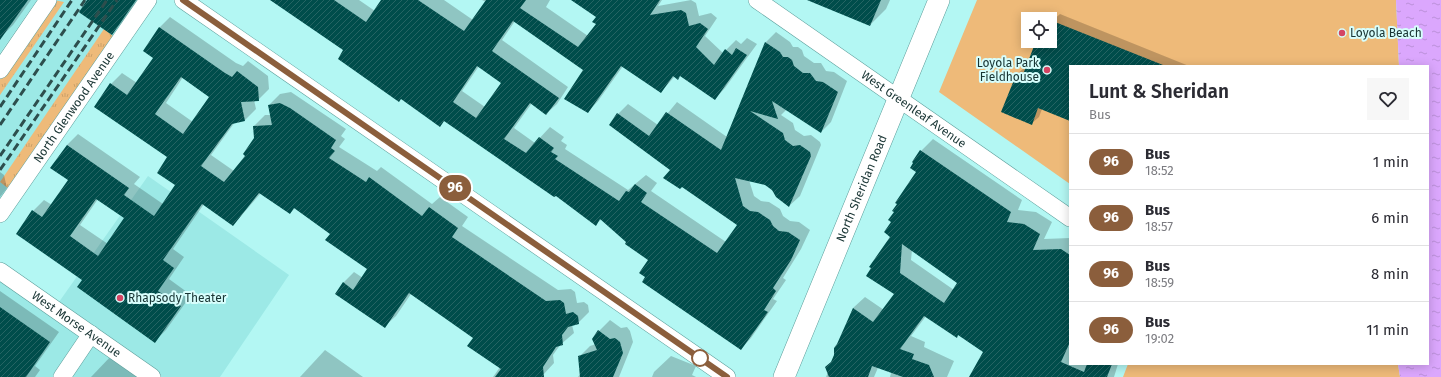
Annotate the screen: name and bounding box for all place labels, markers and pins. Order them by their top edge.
place label: Loyola Beach [1350,26,1422,40]
marker: Loyola Beach [1337,28,1347,38]
place label: Loyola Park Fieldhouse [977,56,1040,84]
marker: Loyola Park Fieldhouse [1042,65,1052,75]
place label: Rhapsody Theater [128,291,227,305]
marker: Rhapsody Theater [115,293,125,303]
unlabelled marker [691,349,709,367]

